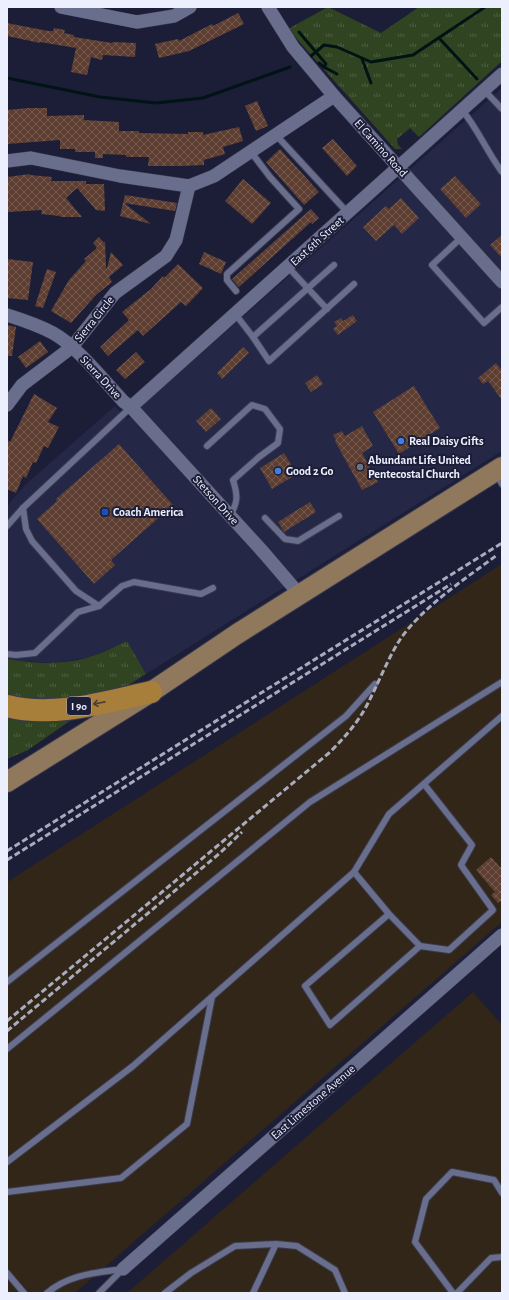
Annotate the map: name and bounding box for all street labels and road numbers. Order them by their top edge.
street label: El Camino Road [352,117,410,179]
street label: East 6th Street [288,214,346,268]
street label: Sierra Circle [72,294,116,344]
street label: Sierra Drive [78,353,124,401]
street label: Stetson Drive [191,473,241,527]
road number: I 90 [67,697,91,715]
street label: East Limestone Avenue [269,1062,357,1142]

